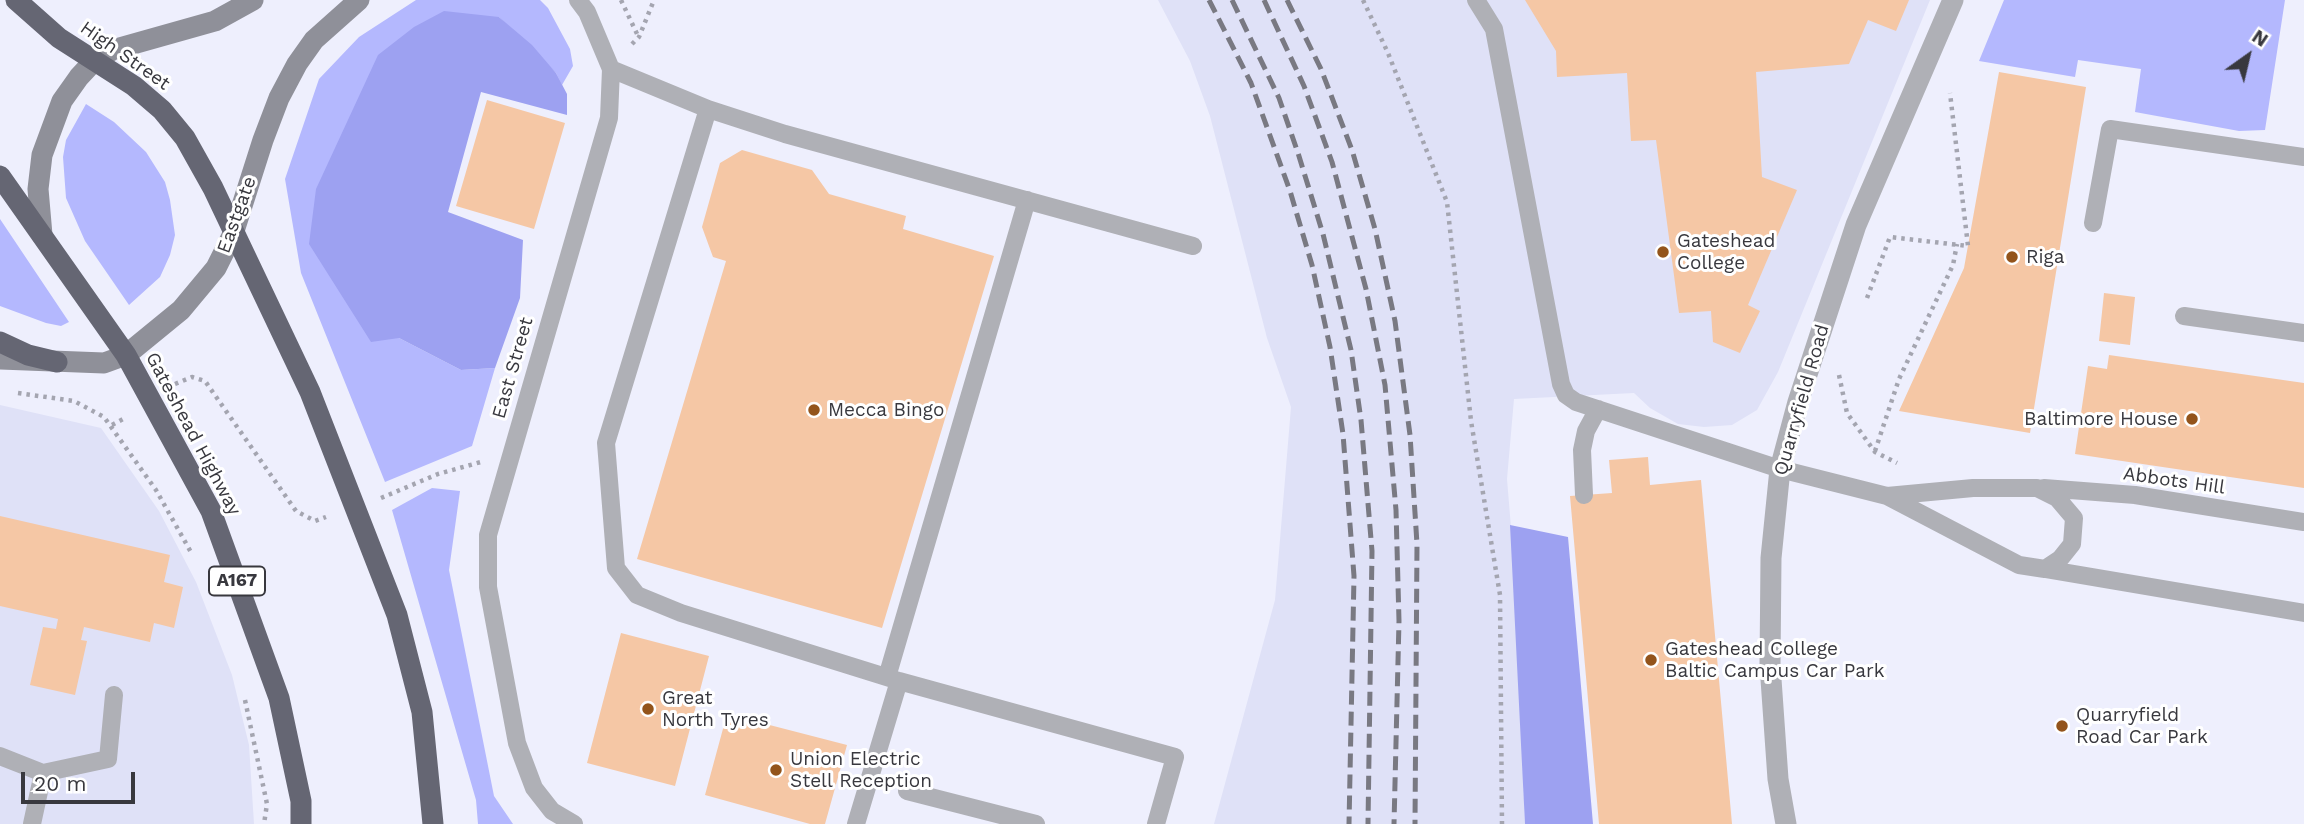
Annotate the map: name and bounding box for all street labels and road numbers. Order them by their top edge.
street label: High Street [76,17,174,95]
street label: Eastgate [213,173,261,257]
street label: East Street [488,315,538,421]
street label: Quarryfield Road [1770,322,1834,478]
street label: Gateshead Highway [140,349,246,519]
street label: Abbots Hill [2122,463,2226,499]
road number: A167 [209,566,265,596]

